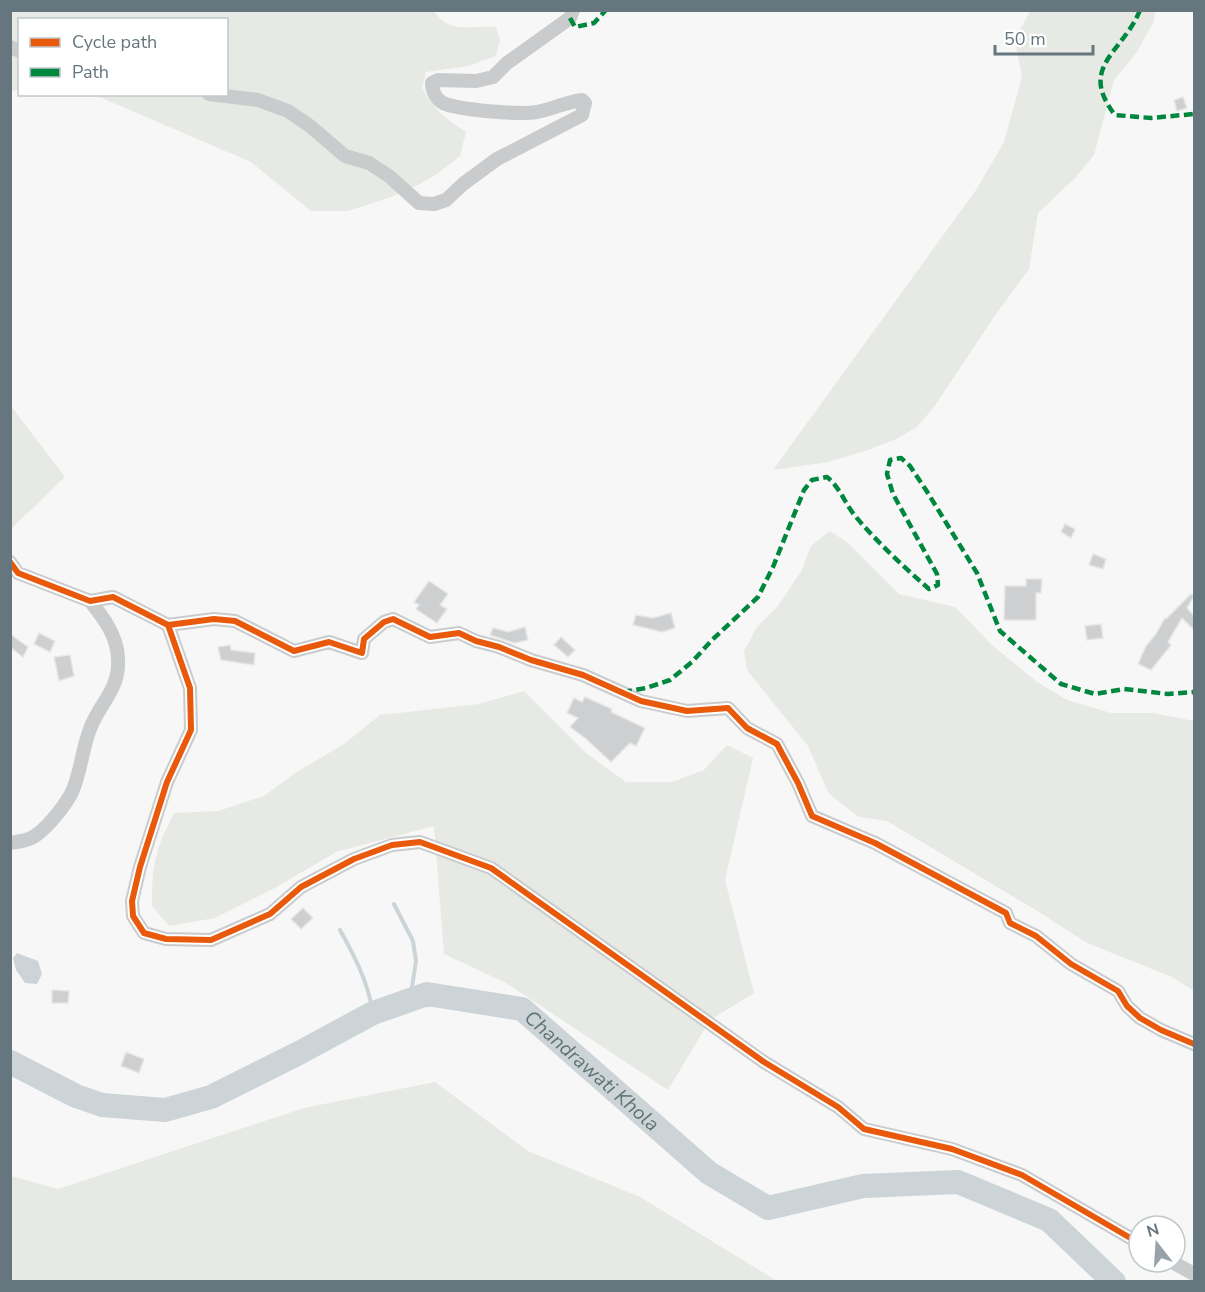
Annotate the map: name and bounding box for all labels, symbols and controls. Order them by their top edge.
legend [18,18,228,96]
scale bar [995,18,1092,56]
text: 50 m [1004,27,1046,51]
text: Cycle path [72,30,157,54]
text: Path [72,60,109,84]
water label: Chandrawati Khola [519,1004,666,1137]
north arrow [1127,1214,1187,1274]
text: N [1144,1218,1162,1243]

